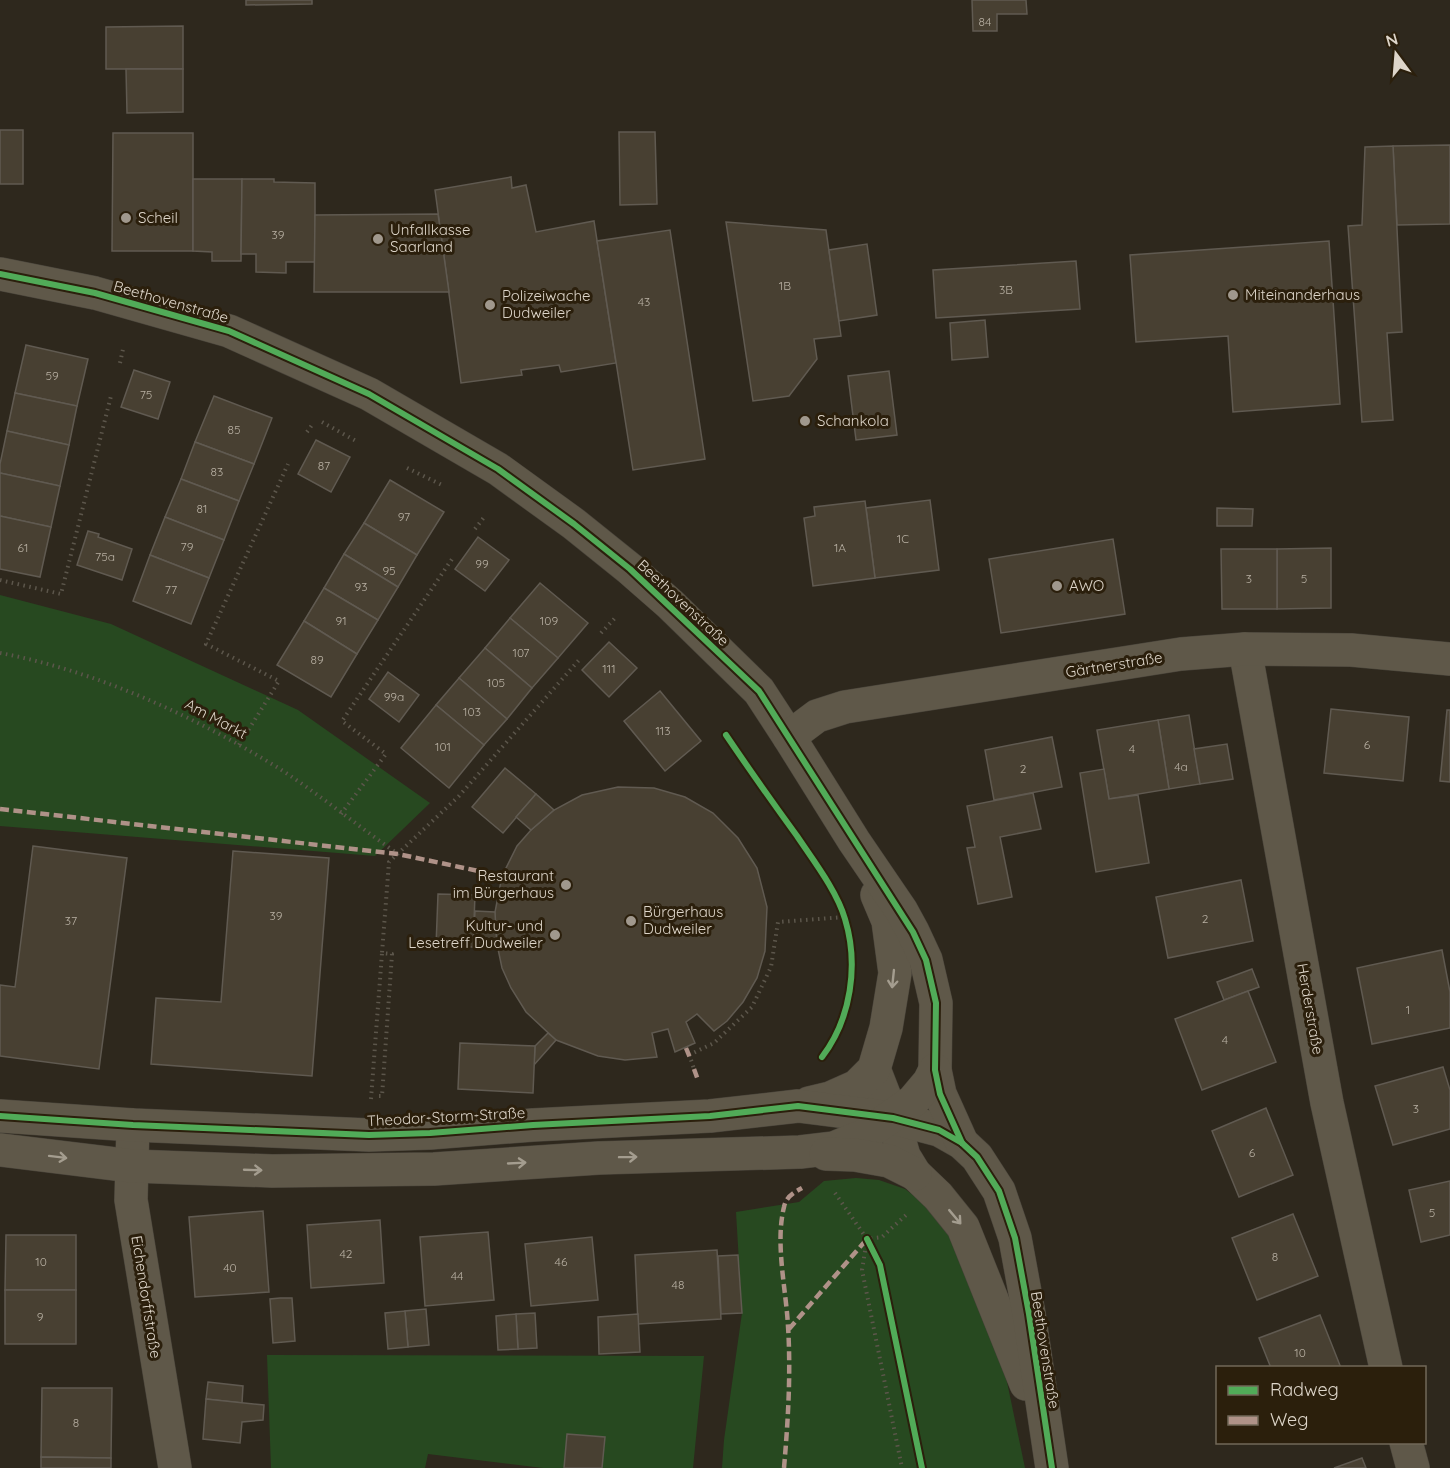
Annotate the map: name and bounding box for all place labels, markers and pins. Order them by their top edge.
place label: Scheil [138,208,178,227]
marker: Scheil [119,211,133,225]
place label: Unfallkasse Saarland [390,220,470,256]
marker: Unfallkasse Saarland [371,232,385,246]
place label: Miteinanderhaus [1245,285,1360,304]
place label: Polizeiwache Dudweiler [502,286,590,322]
marker: Miteinanderhaus [1226,288,1240,302]
marker: Polizeiwache Dudweiler [483,298,497,312]
place label: Schankola [817,411,889,430]
marker: Schankola [798,414,812,428]
place label: AWO [1069,576,1104,595]
marker: AWO [1050,579,1064,593]
place label: Restaurant im Bürgerhaus [453,866,554,902]
marker: Restaurant im Bürgerhaus [559,878,573,892]
place label: Bürgerhaus Dudweiler [643,902,723,938]
marker: Bürgerhaus Dudweiler [624,914,638,928]
place label: Kultur- und Lesetreff Dudweiler [408,916,543,952]
marker: Kultur- und Lesetreff Dudweiler [548,928,562,942]

